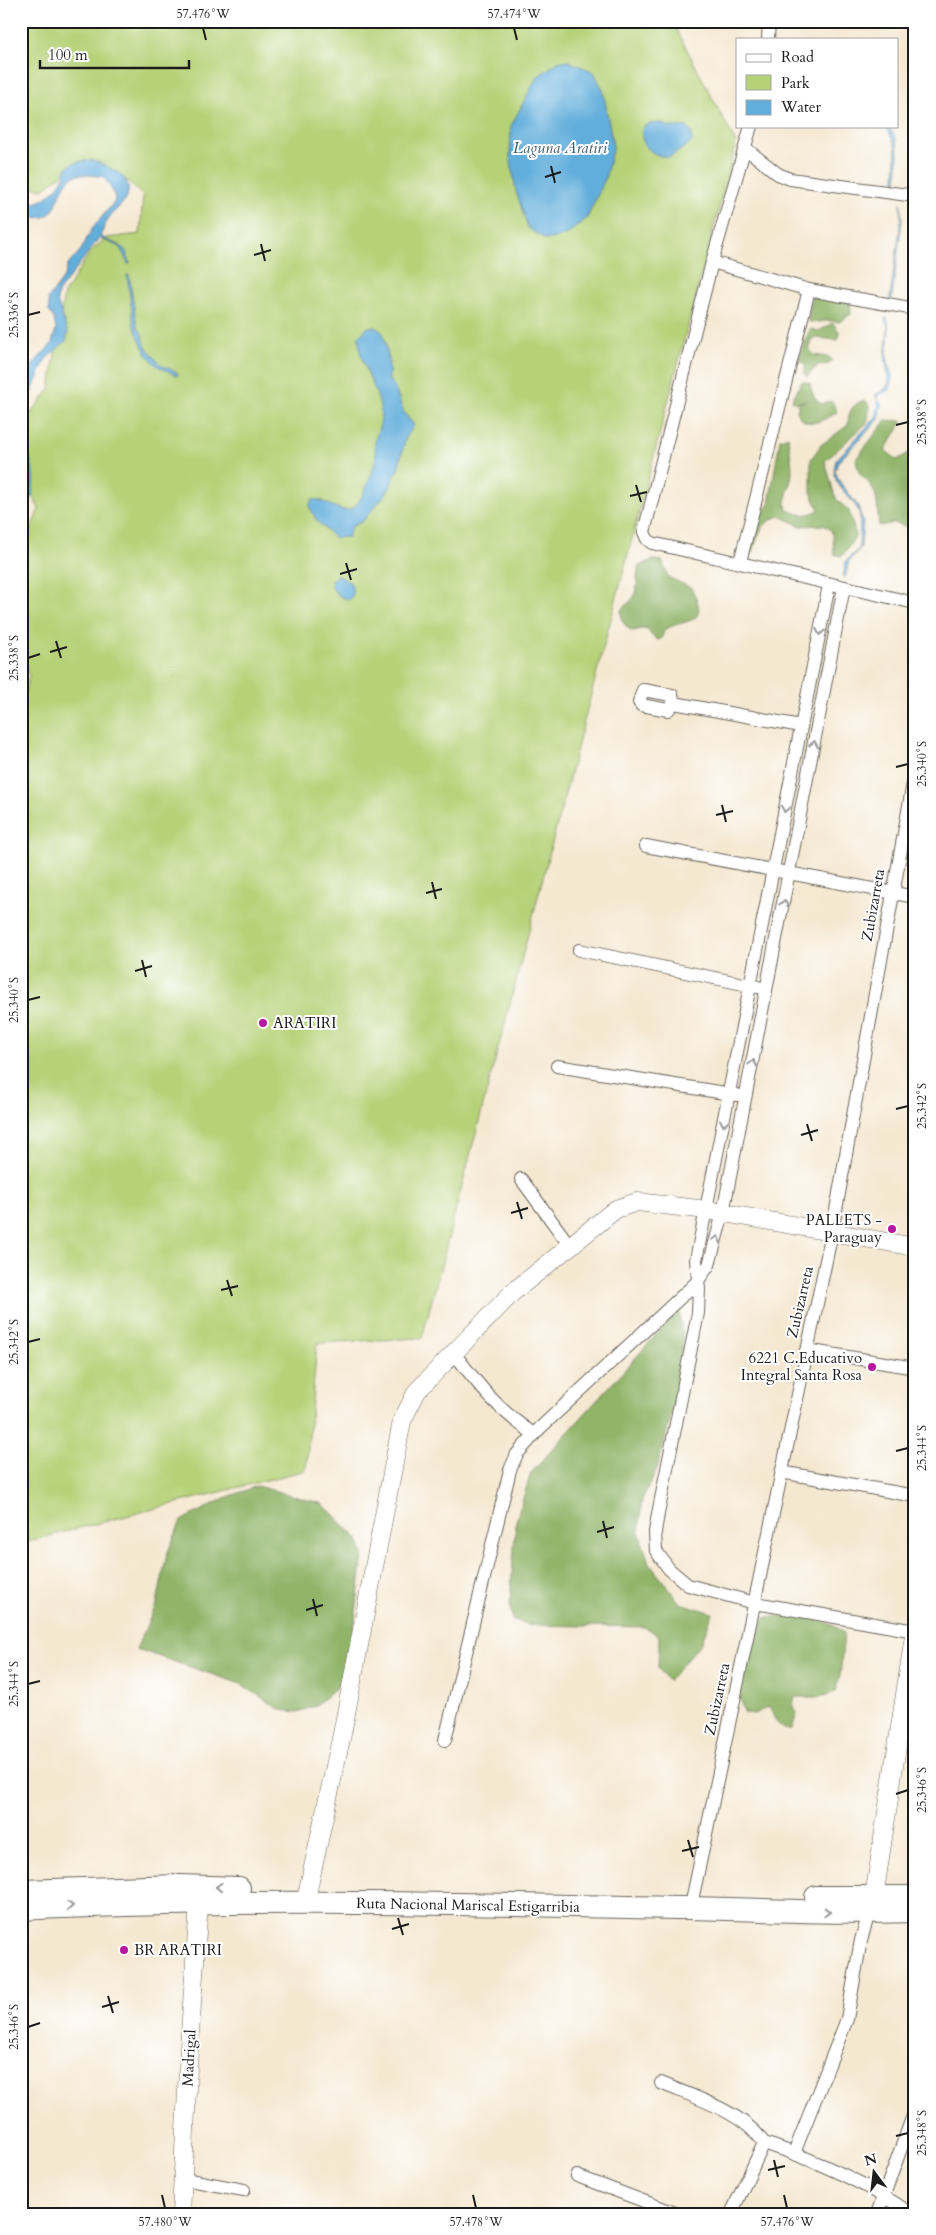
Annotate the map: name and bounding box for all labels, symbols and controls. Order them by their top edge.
text: 57.476°W [176,6,230,22]
text: 57.474°W [487,6,541,22]
scale bar [40,38,189,70]
legend [736,38,898,128]
text: 100 m [48,45,88,65]
text: Road [781,47,814,67]
text: Park [781,73,810,93]
text: Water [780,97,822,117]
water label: Laguna Aratiri [513,137,608,159]
text: 25.336°S [6,292,22,338]
text: 25.338°S [914,399,930,445]
one-way arrow [815,628,825,637]
text: 25.338°S [6,635,22,681]
one-way arrow [809,739,819,748]
text: 25.340°S [914,741,930,787]
one-way arrow [781,805,791,813]
street label: Zubizarreta [857,867,889,943]
one-way arrow [779,899,789,908]
text: 25.340°S [6,977,22,1023]
place label: ARATIRI [273,1013,336,1033]
marker: ARATIRI [257,1017,269,1029]
one-way arrow [747,1058,757,1067]
text: 25.342°S [914,1083,930,1129]
one-way arrow [719,1119,730,1128]
place label: PALLETS - Paraguay [806,1210,882,1247]
marker: PALLETS - Paraguay [886,1223,898,1235]
one-way arrow [711,1236,721,1244]
street label: Zubizarreta [782,1264,818,1340]
text: 25.342°S [6,1319,22,1365]
place label: 6221 C.Educativo Integral Santa Rosa [741,1348,863,1385]
marker: 6221 C.Educativo Integral Santa Rosa [866,1361,878,1373]
text: 25.344°S [914,1425,930,1471]
text: 25.344°S [6,1661,22,1707]
street label: Zubizarreta [700,1661,735,1737]
text: 25.346°S [914,1767,930,1813]
one-way arrow [214,1882,222,1893]
street label: Ruta Nacional Mariscal Estigarribia [356,1893,581,1917]
one-way arrow [66,1901,74,1912]
one-way arrow [824,1907,832,1917]
place label: BR ARATIRI [134,1940,222,1960]
marker: BR ARATIRI [118,1944,130,1956]
text: 25.346°S [6,2004,22,2050]
street label: Madrigal [178,2029,200,2087]
text: 25.348°S [914,2110,930,2156]
north arrow [848,2148,898,2198]
text: N [862,2149,879,2171]
text: 57.480°W [138,2214,192,2230]
text: 57.478°W [449,2214,503,2230]
text: 57.476°W [760,2214,814,2230]

